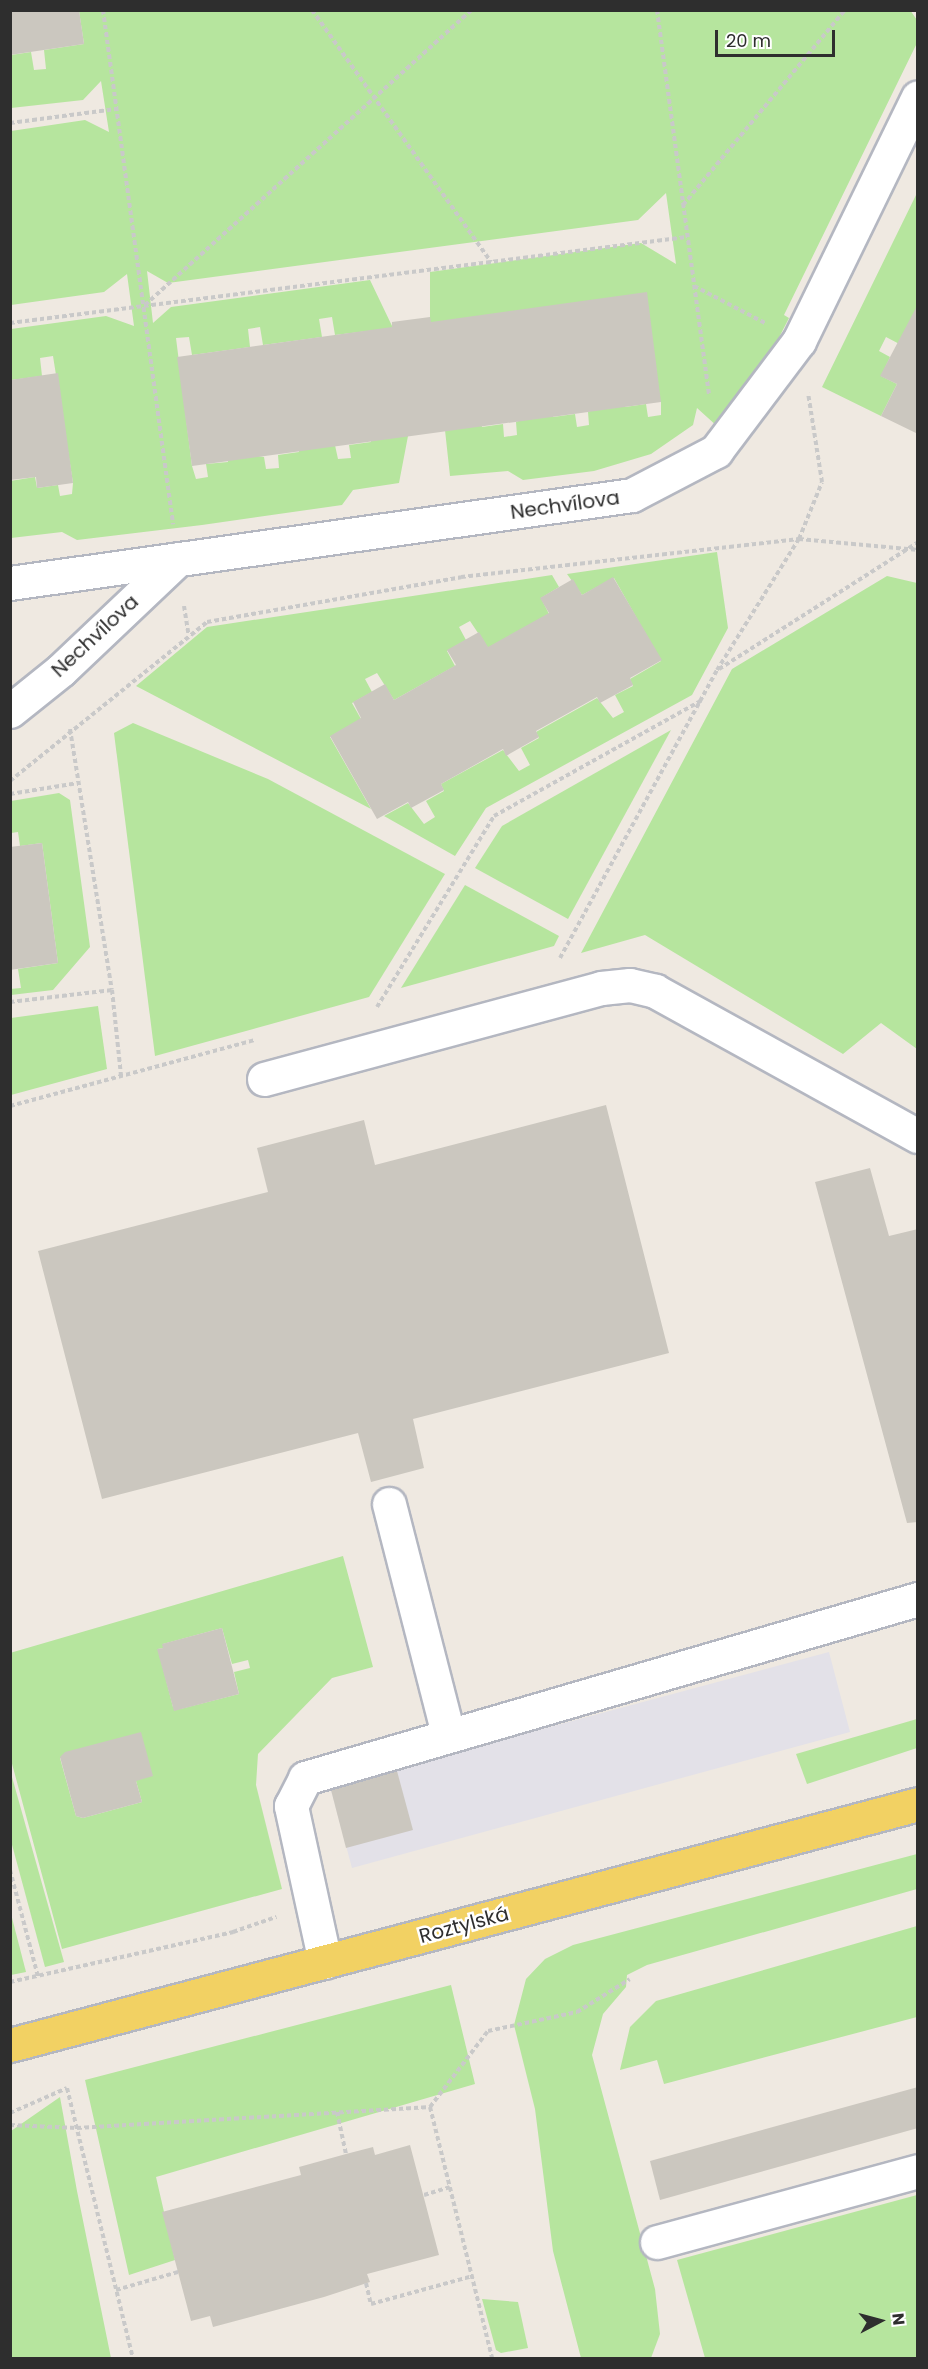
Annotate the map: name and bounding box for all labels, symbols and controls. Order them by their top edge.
scale bar [718,18,838,56]
text: 20 m [726,28,771,53]
street label: Nechvílova [509,485,621,525]
street label: Nechvílova [47,590,143,682]
street label: Roztylská [417,1902,511,1948]
north arrow [850,2291,910,2351]
text: N [886,2312,910,2326]

